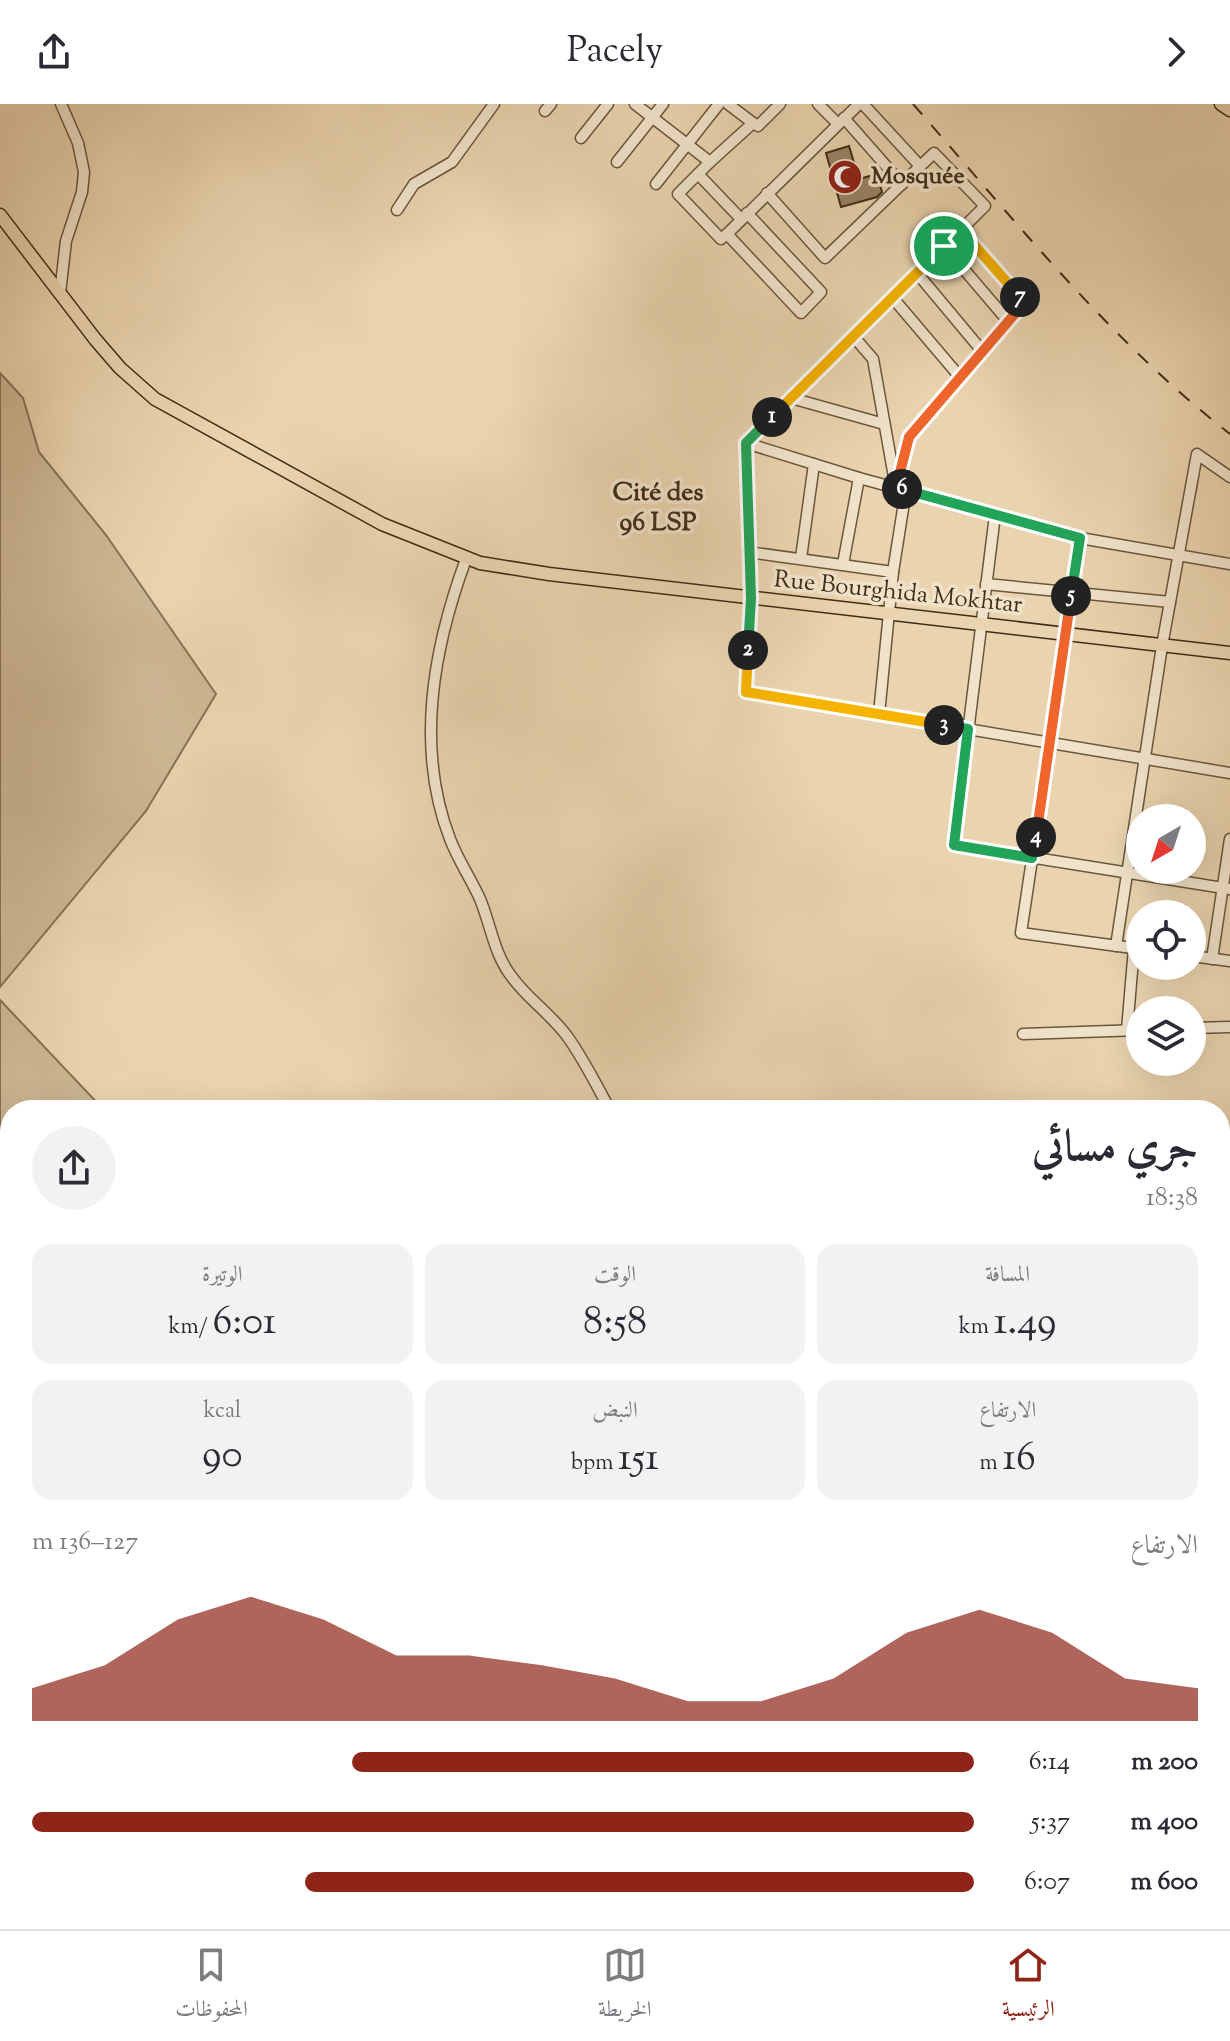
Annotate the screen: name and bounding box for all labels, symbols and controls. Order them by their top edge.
text: Pacely [567,26,663,78]
icon: share [32,30,76,74]
icon: forward [1154,30,1198,74]
mosque icon: Mosquée [826,158,864,196]
place label: Mosquée [871,160,965,194]
pin [910,212,978,280]
icon: arrive [922,224,966,268]
pin: 7 [1000,277,1040,317]
text: 7 [1014,281,1026,313]
pin: 1 [752,397,792,437]
text: 1 [768,401,776,433]
pin: 6 [882,469,922,509]
text: 6 [897,473,907,505]
district label: Cité des 96 LSP [612,475,704,542]
street label: Rue Bourghida Mokhtar [772,563,1024,623]
pin: 5 [1051,576,1091,616]
text: 5 [1067,580,1075,612]
pin: 2 [728,630,768,670]
text: 2 [743,634,753,666]
pin: 3 [924,705,964,745]
text: 3 [940,709,948,741]
north arrow [1126,804,1206,884]
map controls [1126,804,1206,1076]
pin: 4 [1016,817,1056,857]
text: 4 [1030,821,1042,853]
button: locate [1126,900,1206,980]
button: layers [1126,996,1206,1076]
text: جري مسائي [1032,1118,1198,1181]
button: share [32,1126,116,1210]
text: 18:38 [1146,1180,1198,1217]
text: الوتيرة [202,1260,243,1292]
text: الوقت [594,1260,636,1292]
text: المسافة [985,1260,1030,1292]
text: 6:01 [212,1295,276,1352]
text: 8:58 [583,1295,647,1352]
text: 1.49 [994,1295,1057,1352]
text: /km [168,1312,212,1344]
text: km [959,1312,994,1344]
text: kcal [203,1396,241,1428]
text: النبض [592,1396,638,1428]
text: الارتفاع [979,1396,1036,1428]
text: 90 [202,1428,243,1485]
text: 151 [618,1431,659,1488]
text: 16 [1002,1431,1036,1488]
text: bpm [571,1448,618,1480]
text: m [979,1448,1002,1480]
text: 127–136 m [32,1524,138,1561]
text: الارتفاع [1131,1528,1198,1565]
text: 6:14 [1029,1744,1070,1781]
text: 200 m [1131,1744,1198,1781]
text: 5:37 [1031,1804,1070,1841]
text: 400 m [1131,1804,1198,1841]
text: 6:07 [1024,1864,1070,1901]
text: 600 m [1131,1864,1198,1901]
tab: المحفوظات [175,1943,248,2030]
tab: الخريطة [598,1943,652,2030]
tab: الرئيسية [1002,1943,1055,2030]

